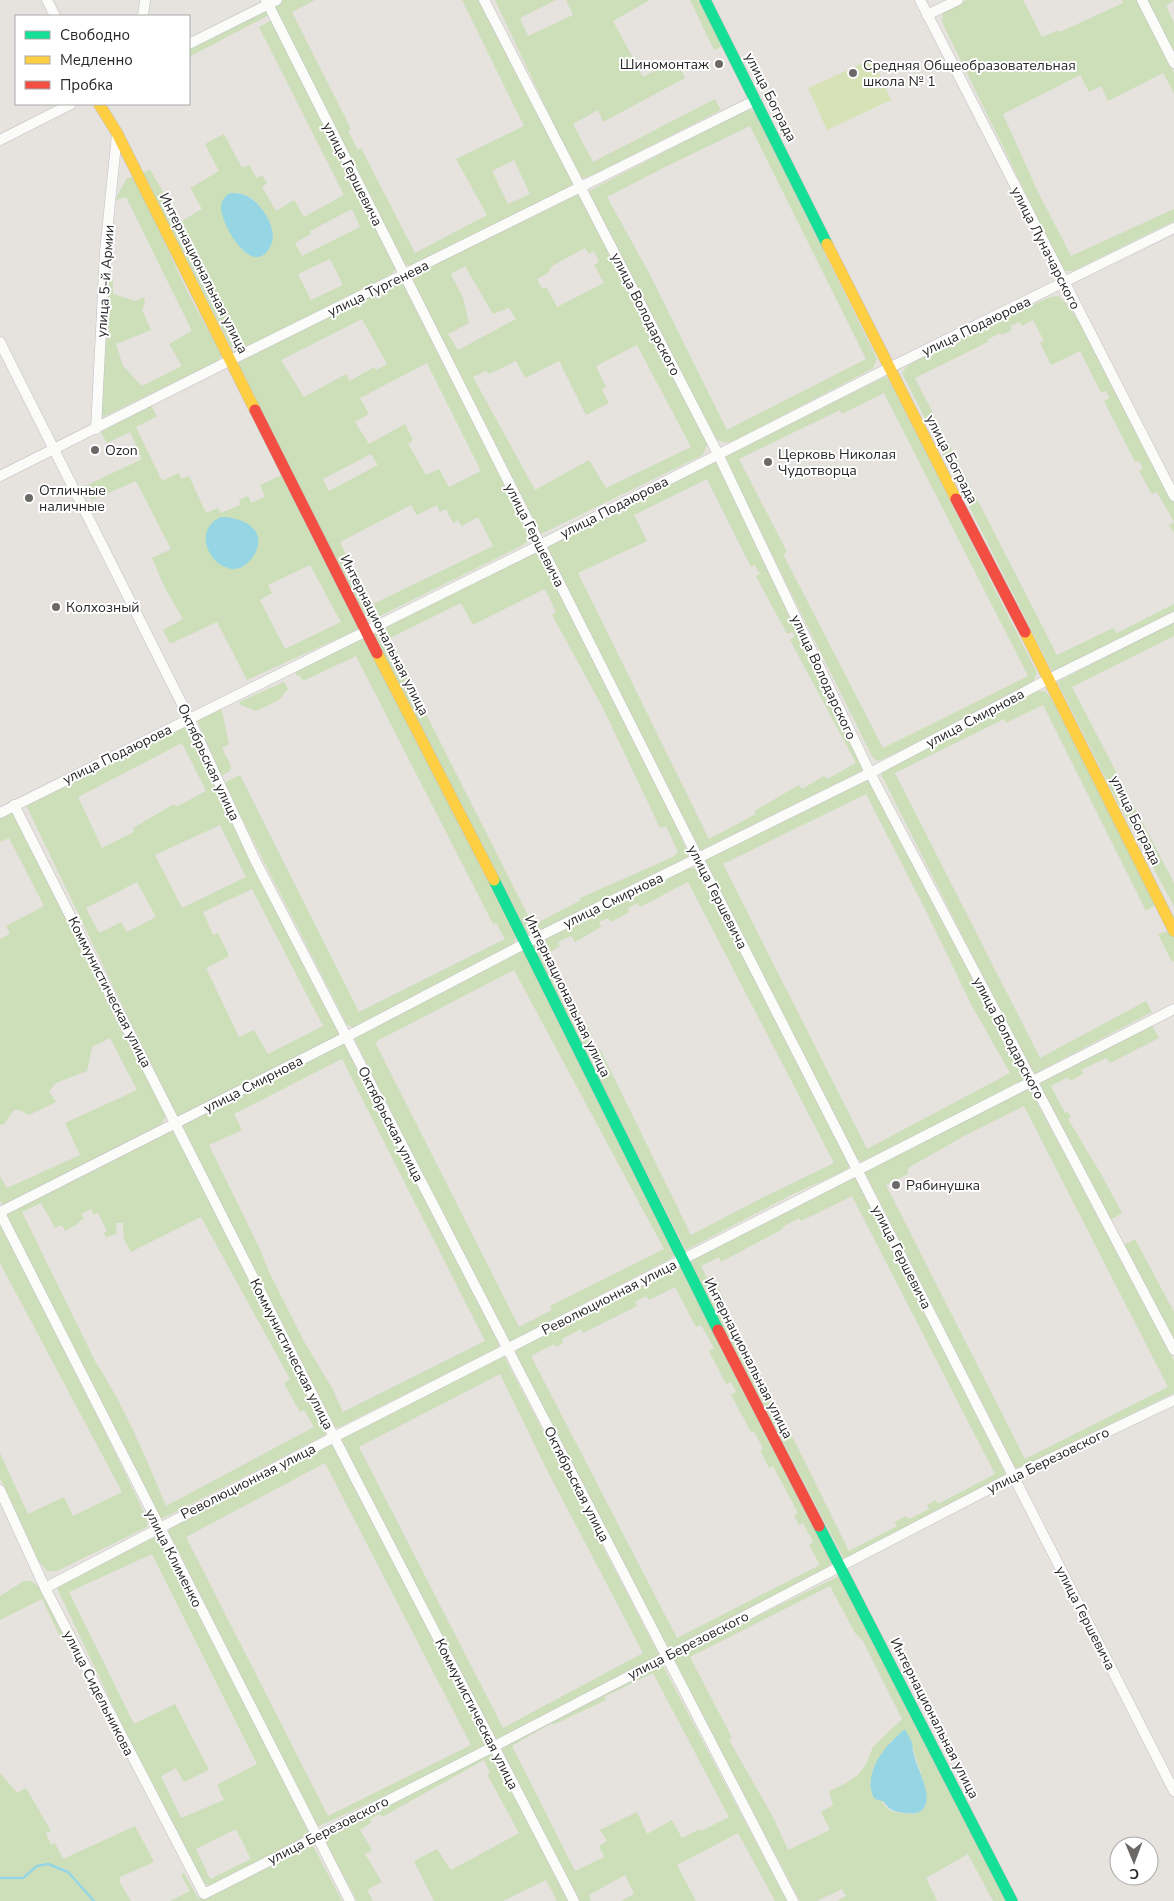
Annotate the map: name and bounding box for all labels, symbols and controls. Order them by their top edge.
legend [15,15,190,105]
text: Свободно [60,25,130,45]
street label: улица Бограда [740,49,801,145]
text: Медленно [60,50,133,70]
place label: Шиномонтаж [620,55,709,74]
place label: Средняя Общеобразовательная школа № 1 [863,56,1076,91]
marker: Шиномонтаж [713,58,725,70]
marker: Средняя Общеобразовательная школа № 1 [847,67,859,79]
text: Пробка [60,75,113,95]
street label: улица Гершевича [318,119,387,229]
street label: улица Луначарского [1006,183,1085,313]
street label: Интернациональная улица [155,190,252,357]
street label: улица 5-й Армии [92,224,119,338]
street label: улица Володарского [606,249,685,379]
street label: улица Тургенева [324,256,432,321]
street label: улица Подаюрова [918,292,1034,361]
street label: улица Бограда [921,411,982,507]
place label: Ozon [105,441,138,460]
marker: Ozon [89,444,101,456]
place label: Церковь Николая Чудотворца [778,445,896,480]
marker: Церковь Николая Чудотворца [762,456,774,468]
street label: улица Подаюрова [557,472,672,543]
street label: улица Гершевича [500,480,569,590]
place label: Отличные наличные [39,481,106,516]
marker: Отличные наличные [23,492,35,504]
street label: Интернациональная улица [336,552,433,719]
place label: Колхозный [66,598,140,617]
marker: Колхозный [50,601,62,613]
street label: улица Володарского [786,612,861,743]
street label: улица Смирнова [923,684,1028,752]
street label: Октябрьская улица [173,700,244,824]
street label: улица Подаюрова [59,720,175,789]
street label: улица Бограда [1106,772,1165,868]
street label: улица Гершевича [683,842,752,952]
street label: улица Смирнова [560,868,666,933]
street label: Интернациональная улица [520,912,615,1080]
street label: Коммунистическая улица [63,913,156,1071]
street label: улица Володарского [968,974,1049,1103]
street label: улица Смирнова [200,1051,306,1118]
street label: Октябрьская улица [353,1063,428,1185]
place label: Рябинушка [906,1176,980,1195]
marker: Рябинушка [890,1179,902,1191]
street label: улица Гершевича [867,1202,936,1312]
street label: Революционная улица [538,1255,680,1340]
street label: Коммунистическая улица [245,1275,338,1433]
street label: Интернациональная улица [700,1275,797,1442]
street label: Октябрьская улица [539,1423,614,1545]
street label: улица Березовского [984,1423,1113,1498]
street label: Революционная улица [177,1439,319,1524]
street label: улица Клименко [141,1506,207,1611]
street label: улица Гершевича [1051,1563,1120,1673]
street label: улица Березовского [624,1607,752,1684]
street label: улица Сидельникова [59,1627,138,1759]
street label: Коммунистическая улица [430,1635,523,1793]
street label: Интернациональная улица [886,1635,983,1802]
street label: улица Березовского [264,1792,392,1869]
north arrow [1109,1836,1159,1886]
text: С [1129,1864,1139,1883]

